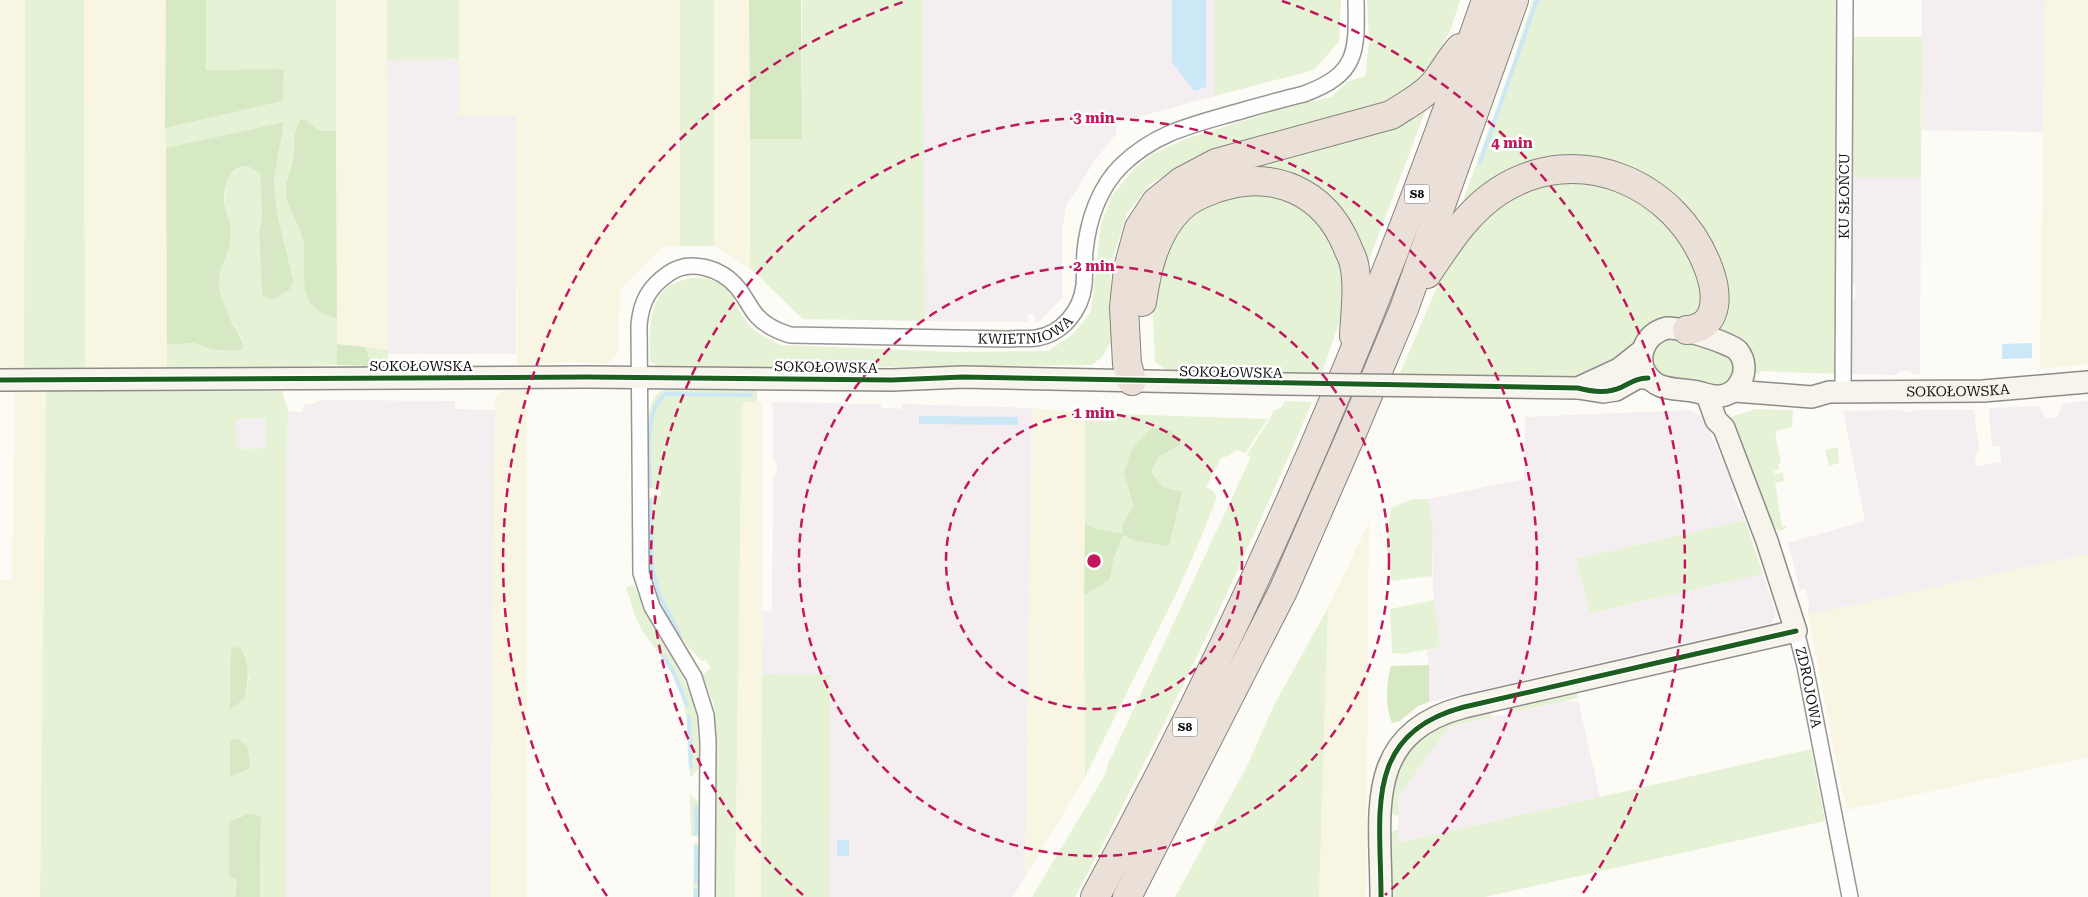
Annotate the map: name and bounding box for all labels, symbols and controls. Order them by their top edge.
text: 3 min [1073,109,1115,127]
text: 4 min [1491,134,1533,152]
street label: KU SŁOŃCU [1836,153,1852,239]
road number: S8 [1404,184,1430,203]
text: 2 min [1073,257,1115,275]
street label: KWIETNIOWA [978,312,1076,347]
street label: SOKOŁOWSKA [369,358,473,374]
street label: SOKOŁOWSKA [774,358,878,376]
street label: SOKOŁOWSKA [1179,363,1283,381]
street label: SOKOŁOWSKA [1906,381,2010,399]
text: 1 min [1073,404,1115,422]
centre of rings [1085,552,1103,570]
street label: ZDROJOWA [1792,645,1825,730]
road number: S8 [1172,718,1198,736]

